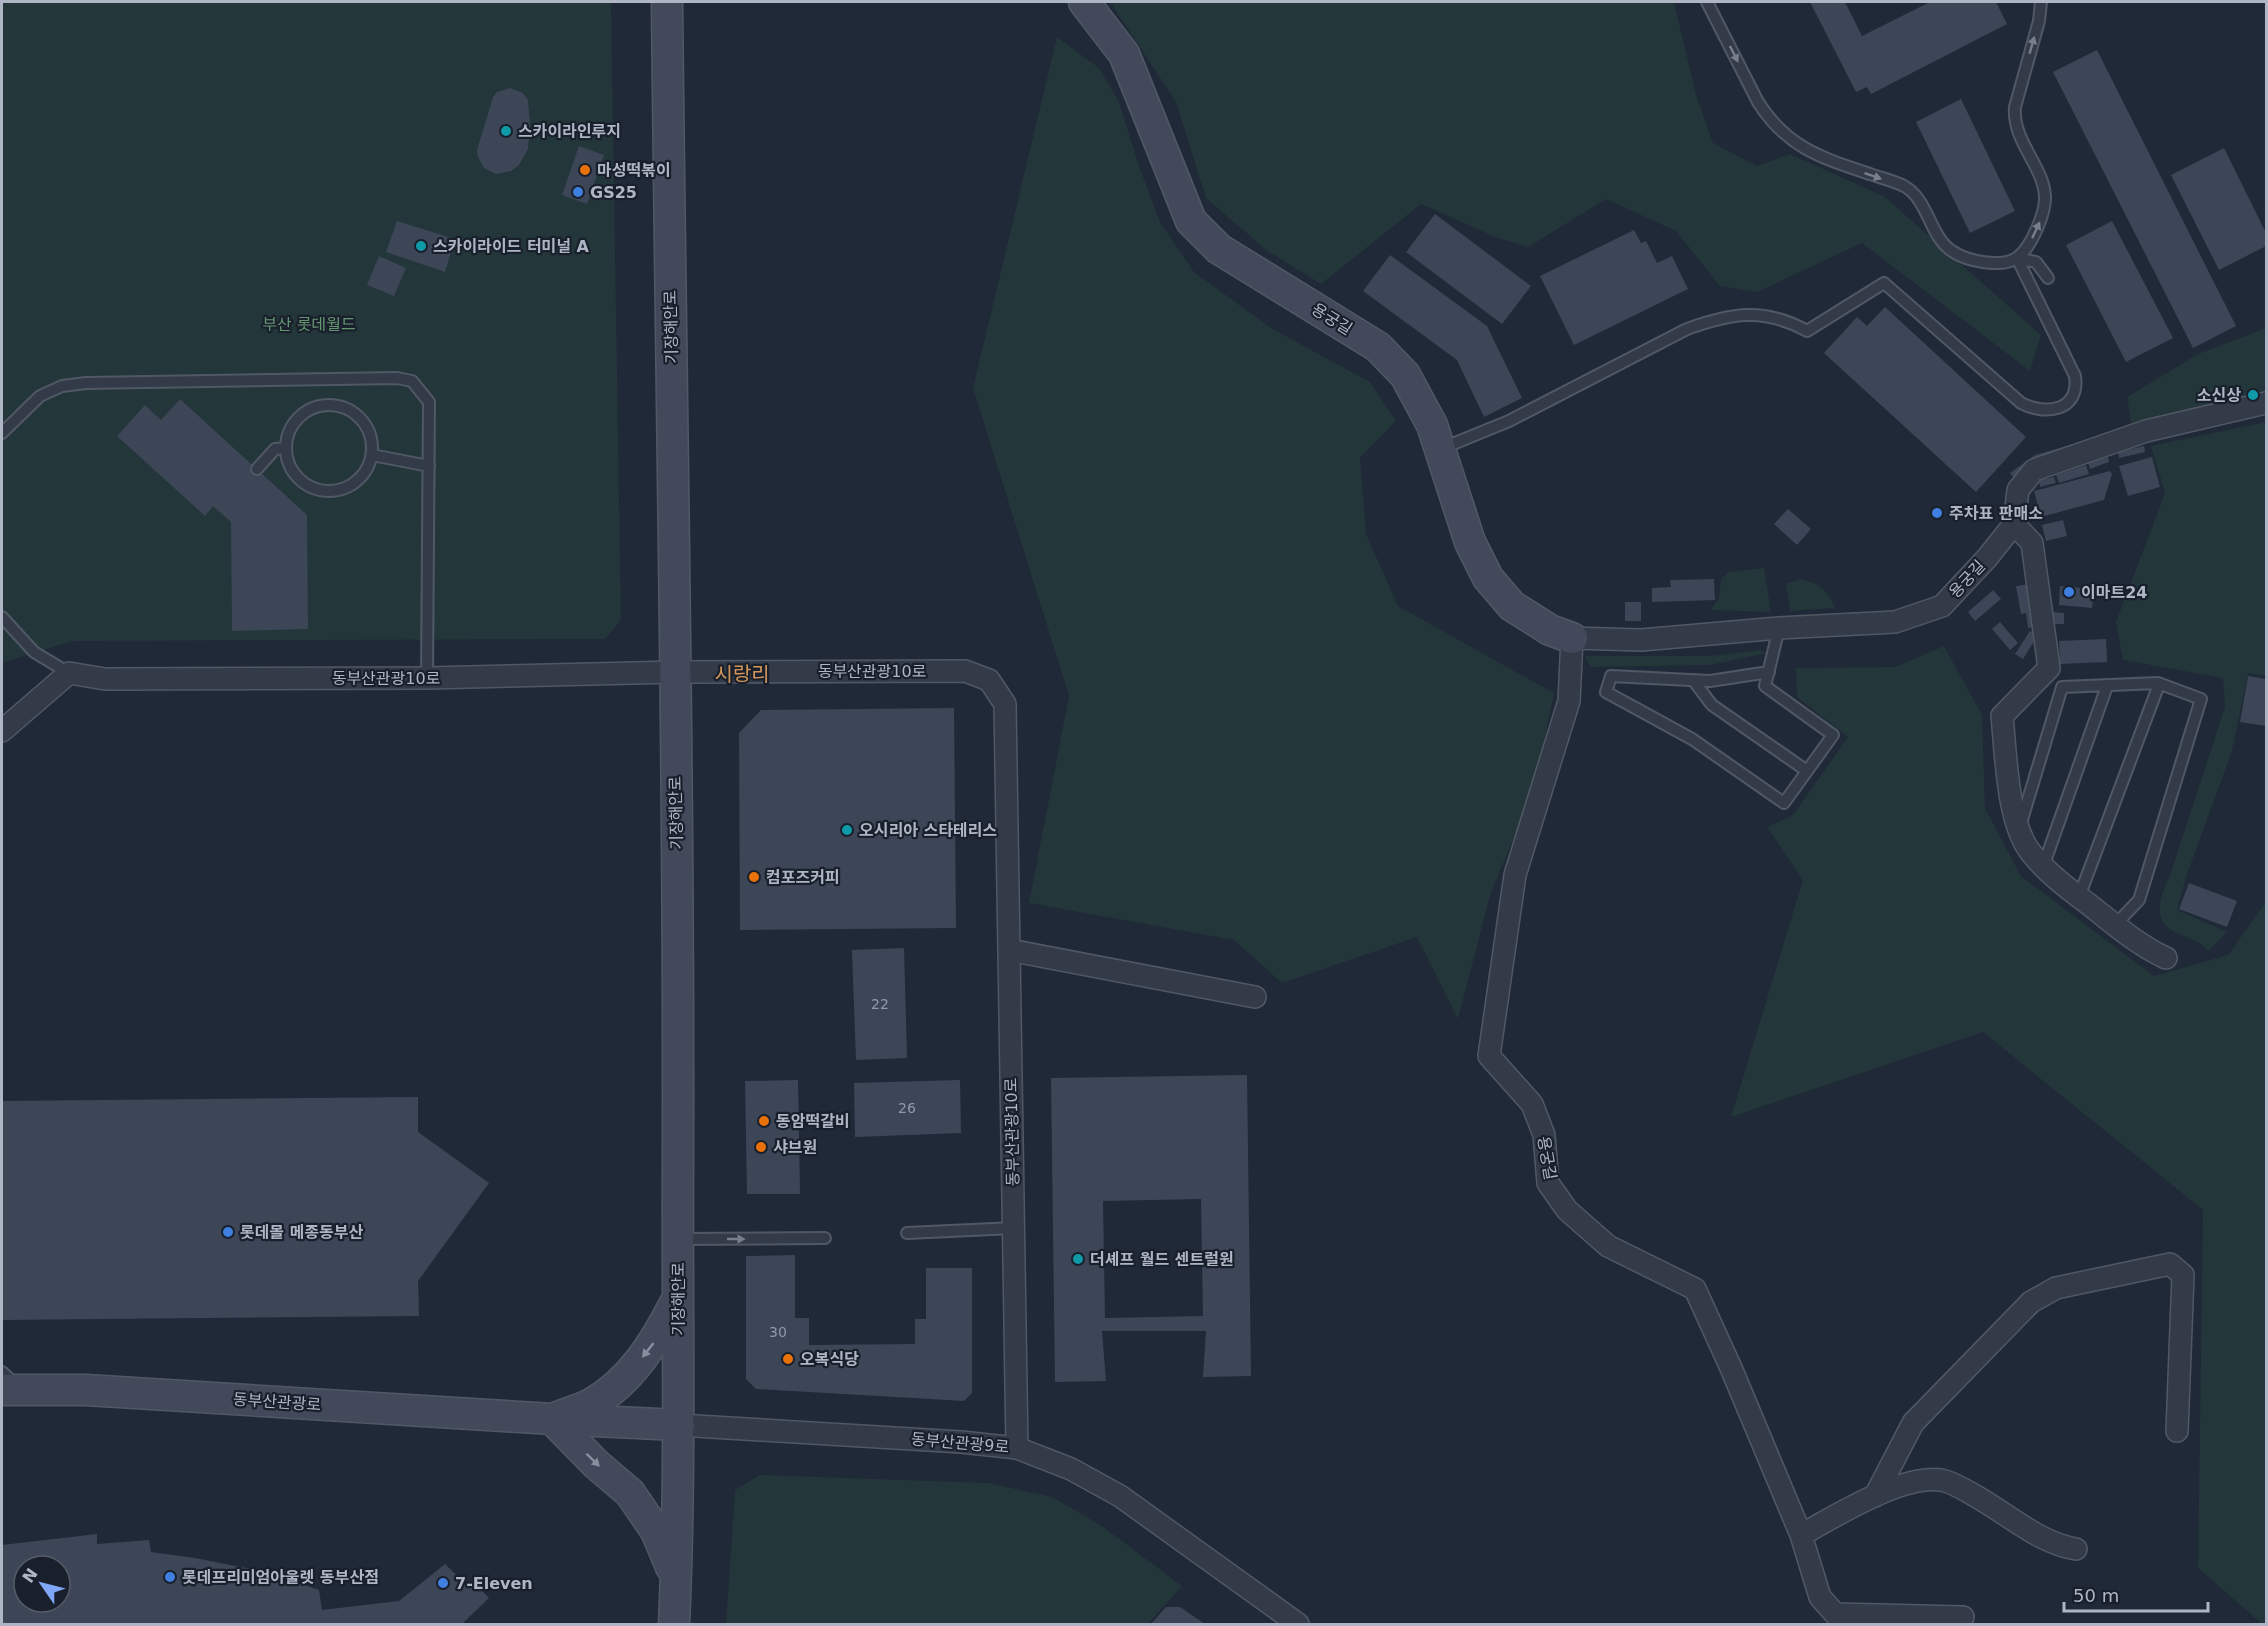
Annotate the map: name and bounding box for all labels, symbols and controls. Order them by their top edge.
one-way arrow [2028,36,2037,54]
one-way arrow [1729,45,1738,62]
place label: 스카이라인루지 [518,122,621,141]
marker: 스카이라인루지 [499,124,513,138]
place label: 마성떡볶이 [597,161,671,180]
marker: 마성떡볶이 [578,163,592,177]
one-way arrow [1865,171,1883,181]
place label: GS25 [590,183,637,202]
marker: GS25 [571,185,585,199]
one-way arrow [2031,221,2040,238]
place label: 스카이라이드 터미널 A [433,237,590,256]
marker: 스카이라이드 터미널 A [414,239,428,253]
street label: 기장해안로 [661,290,681,364]
street label: 용궁길 [1308,299,1356,339]
park label: 부산 롯데월드 [262,315,356,334]
place label: 소신상 [2197,386,2241,405]
marker: 소신상 [2246,388,2260,402]
place label: 주차표 판매소 [1949,504,2043,523]
marker: 주차표 판매소 [1930,506,1944,520]
street label: 용궁길 [1945,556,1989,602]
place label: 이마트24 [2081,583,2147,602]
marker: 이마트24 [2062,585,2076,599]
district label: 시랑리 [714,662,770,686]
street label: 동부산관광10로 [818,662,927,681]
street label: 동부산관광10로 [332,669,441,688]
street label: 기장해안로 [666,776,686,850]
place label: 오시리아 스타테리스 [859,821,997,840]
marker: 오시리아 스타테리스 [840,823,854,837]
place label: 컴포즈커피 [766,868,840,887]
marker: 컴포즈커피 [747,870,761,884]
house number: 22 [871,996,889,1012]
street label: 동부산관광10로 [1002,1077,1022,1187]
house number: 26 [898,1100,916,1116]
place label: 동암떡갈비 [776,1112,850,1131]
marker: 동암떡갈비 [757,1114,771,1128]
street label: 용궁길 [1534,1135,1560,1181]
place label: 샤브원 [773,1138,817,1157]
marker: 샤브원 [754,1140,768,1154]
place label: 롯데몰 메종동부산 [240,1223,364,1242]
marker: 롯데몰 메종동부산 [221,1225,235,1239]
one-way arrow [726,1234,745,1244]
place label: 더셰프 월드 센트럴원 [1090,1250,1234,1269]
marker: 더셰프 월드 센트럴원 [1071,1252,1085,1266]
street label: 기장해안로 [669,1262,688,1336]
house number: 30 [769,1324,787,1340]
one-way arrow [642,1342,654,1358]
place label: 오복식당 [800,1350,859,1369]
marker: 오복식당 [781,1352,795,1366]
street label: 동부산관광로 [232,1389,322,1415]
street label: 동부산관광9로 [910,1429,1010,1457]
one-way arrow [586,1453,600,1467]
north arrow [12,1554,72,1614]
text: N [19,1565,42,1587]
place label: 롯데프리미엄아울렛 동부산점 [182,1568,379,1587]
marker: 롯데프리미엄아울렛 동부산점 [163,1570,177,1584]
place label: 7-Eleven [455,1574,533,1593]
scale bar [2064,1575,2208,1613]
marker: 7-Eleven [436,1576,450,1590]
text: 50 m [2073,1585,2119,1606]

